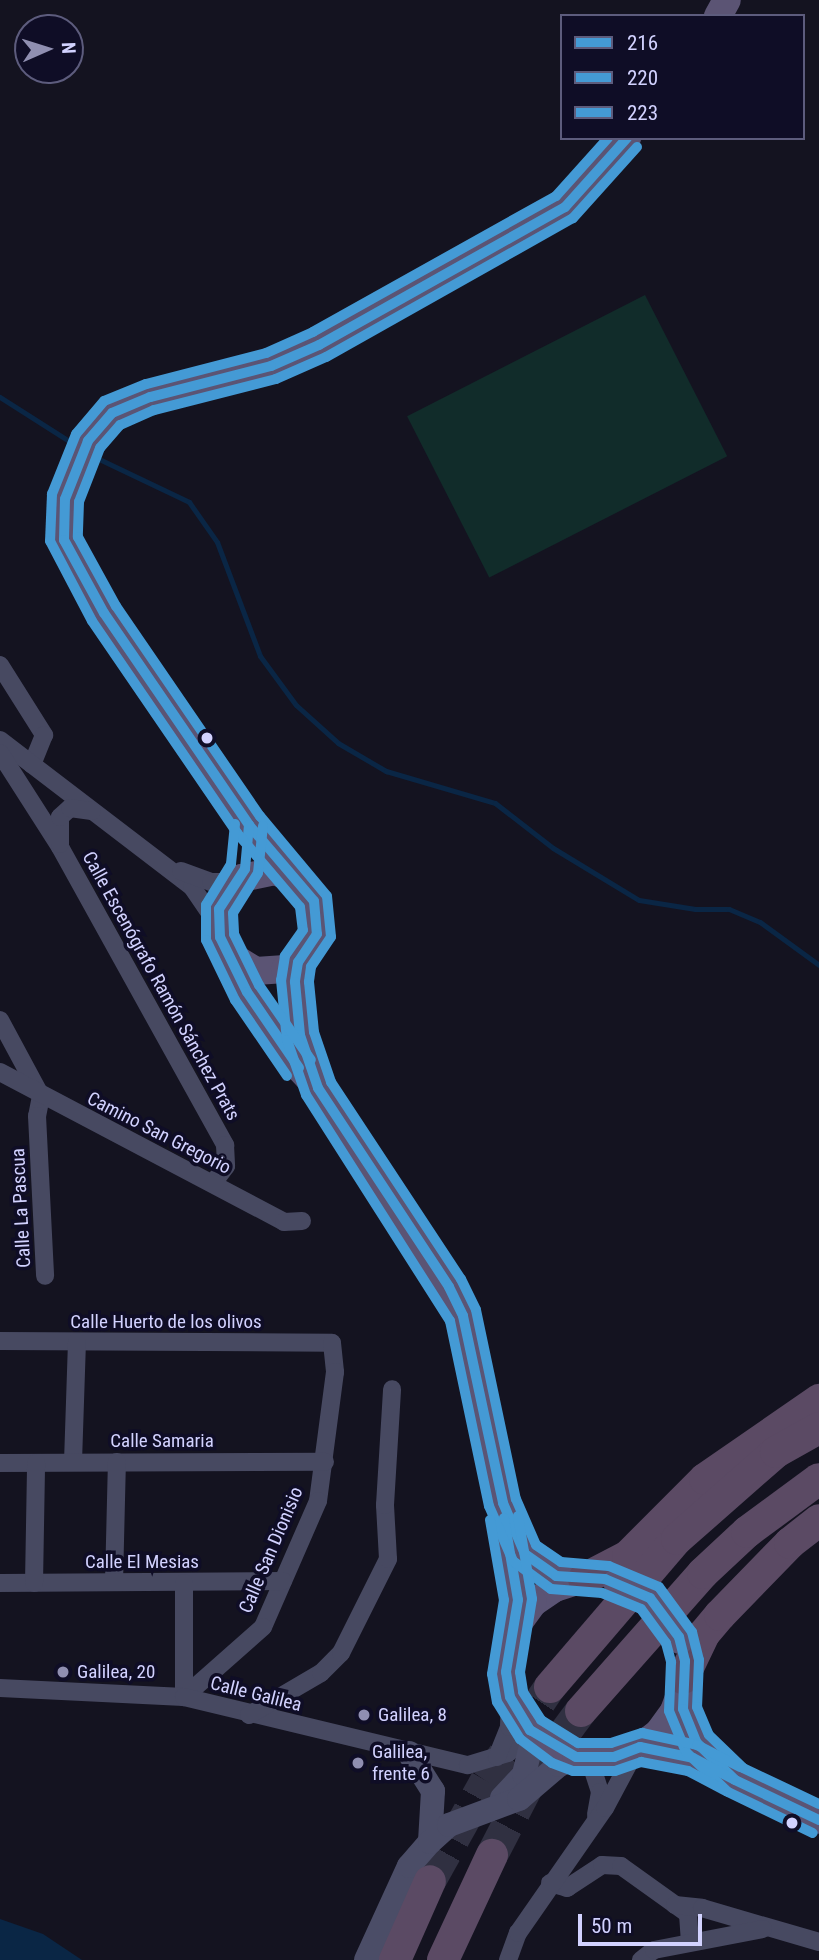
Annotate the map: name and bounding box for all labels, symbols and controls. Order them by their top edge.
north arrow [14,14,84,84]
legend [560,14,805,140]
text: 216 [627,31,658,55]
text: N [57,42,80,54]
text: 220 [627,66,658,90]
text: 223 [627,101,658,125]
unlabelled marker [200,731,214,745]
street label: Calle Escenógrafo Ramón Sánchez Prats [77,848,245,1124]
street label: Camino San Gregorio [83,1087,235,1179]
street label: Calle La Pascua [6,1148,36,1268]
street label: Calle Huerto de los olivos [70,1311,262,1333]
street label: Calle Samaria [110,1430,214,1452]
street label: Calle San Dionisio [234,1483,308,1617]
street label: Calle El Mesias [85,1551,199,1573]
place label: Galilea, 20 [77,1661,155,1683]
marker: Galilea, 20 [55,1664,71,1680]
street label: Calle Galilea [208,1672,304,1716]
place label: Galilea, 8 [378,1704,447,1726]
marker: Galilea, 8 [356,1707,372,1723]
place label: Galilea, frente 6 [372,1741,430,1785]
marker: Galilea, frente 6 [350,1755,366,1771]
unlabelled marker [785,1816,799,1830]
scale bar [581,1900,705,1944]
text: 50 m [591,1914,632,1938]

